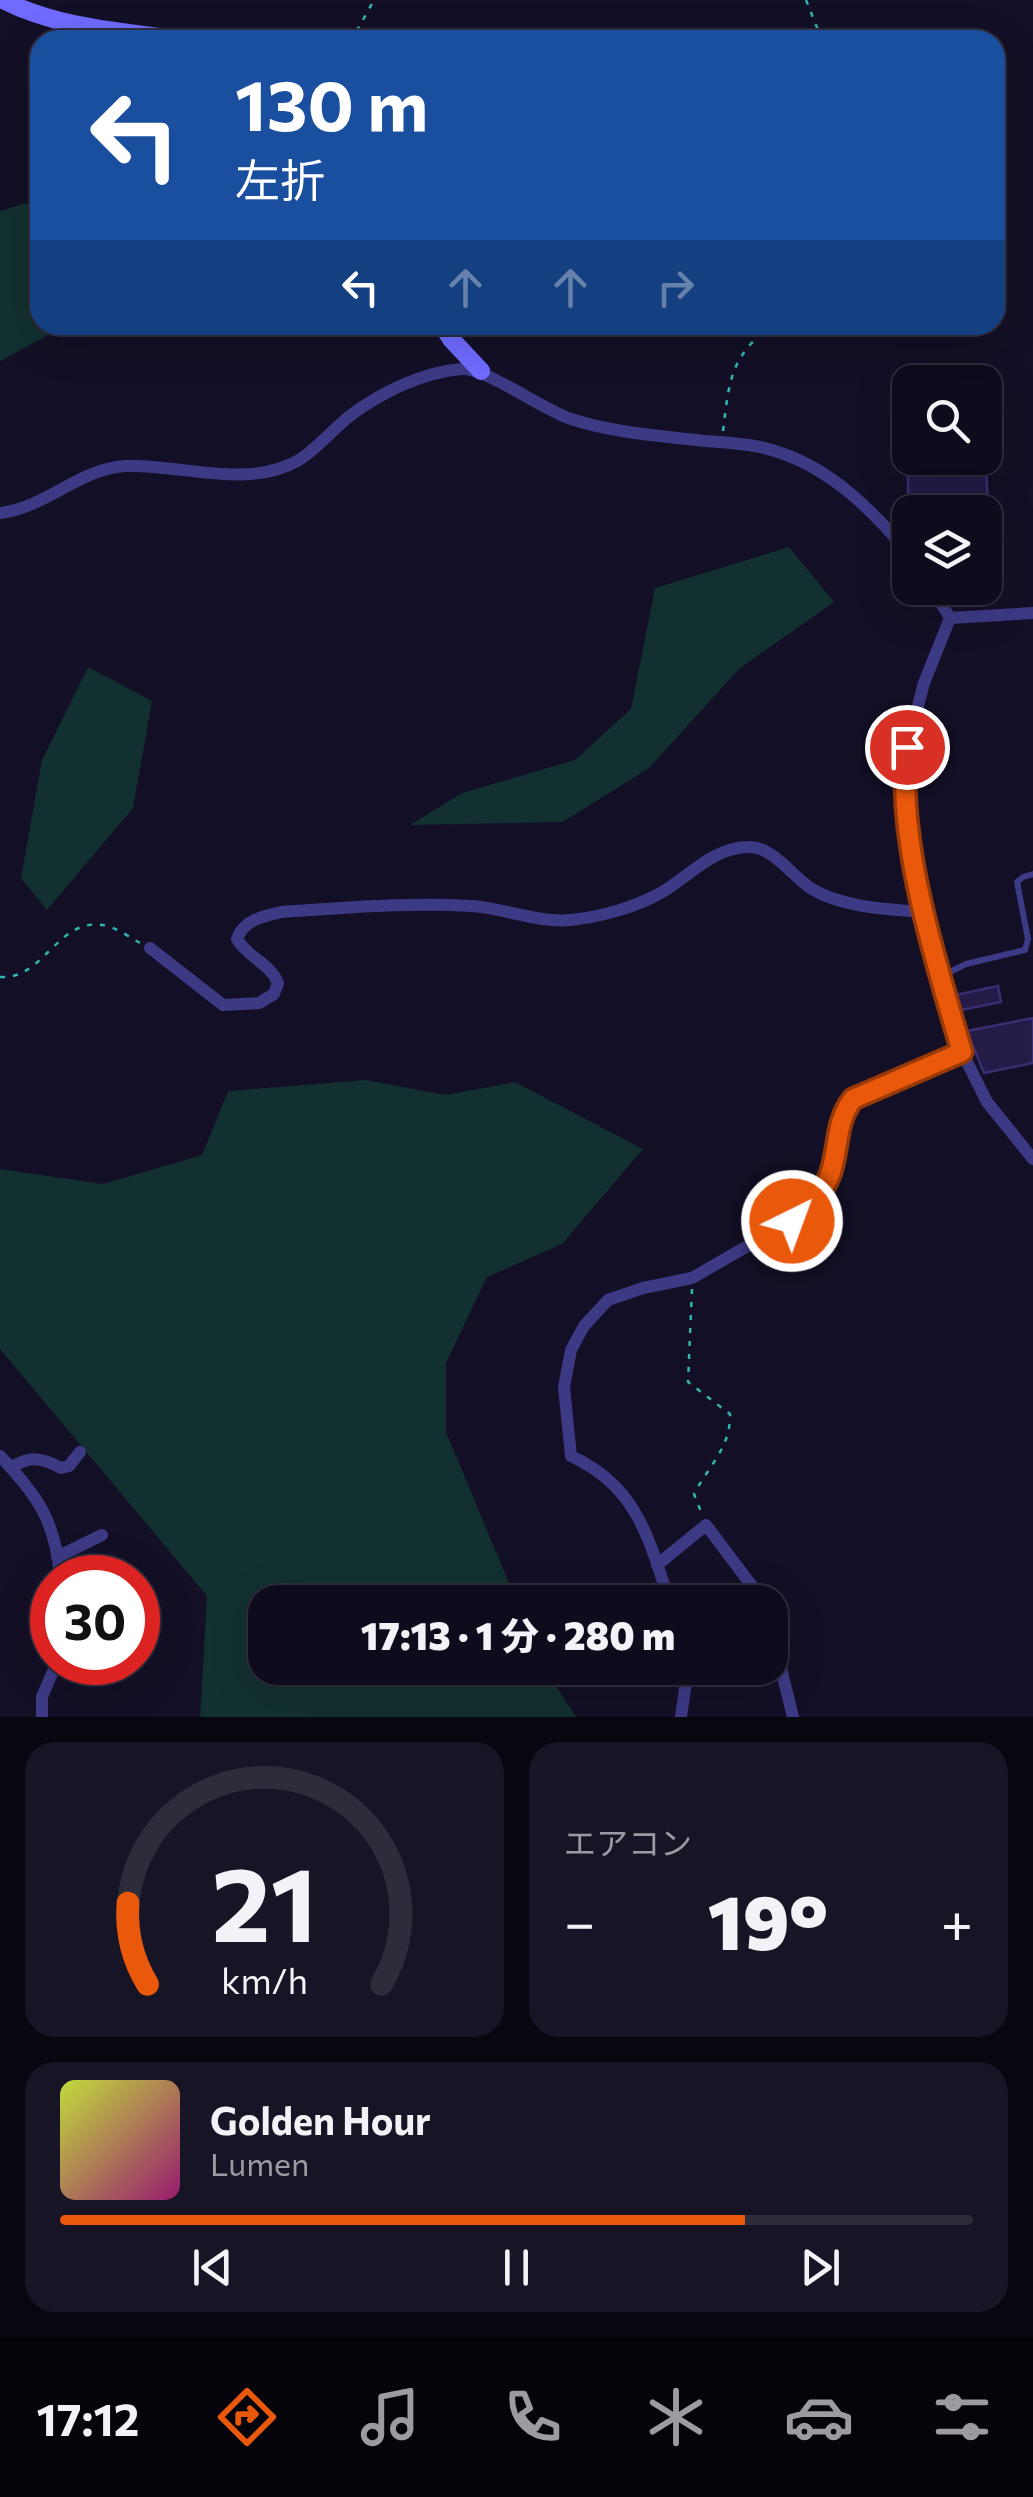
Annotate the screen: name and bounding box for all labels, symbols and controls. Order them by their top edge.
text: 130 m [235,60,428,145]
icon: left [70,70,200,200]
text: 左折 [235,151,325,206]
icon: left [333,260,388,315]
icon: ahead [438,260,493,315]
icon: ahead [543,260,598,315]
icon: right [648,260,703,315]
map controls [892,365,1002,605]
button: search [892,365,1002,475]
button: layers [892,495,1002,605]
pin [865,705,950,790]
icon: arrive [880,720,935,775]
position arrow [740,1169,844,1273]
speed limit sign: 30 [30,1555,160,1685]
text: 17:13 · 1 分 · 280 m [361,1611,675,1658]
text: エアコン [564,1822,692,1862]
text: 21 [211,1836,318,1963]
text: 19° [708,1874,828,1965]
text: − [564,1887,595,1954]
text: + [941,1887,973,1954]
text: km/h [221,1958,308,2001]
text: Golden Hour [210,2096,431,2143]
text: Lumen [210,2143,309,2183]
icon: previous [185,2240,240,2295]
icon: pause [489,2240,544,2295]
icon: next [793,2240,848,2295]
icon: directions [212,2382,282,2452]
icon: music [355,2382,425,2452]
icon: phone [498,2382,568,2452]
icon: climate [641,2382,711,2452]
icon: car [784,2382,854,2452]
icon: filters [927,2382,997,2452]
text: 17:12 [36,2390,139,2445]

